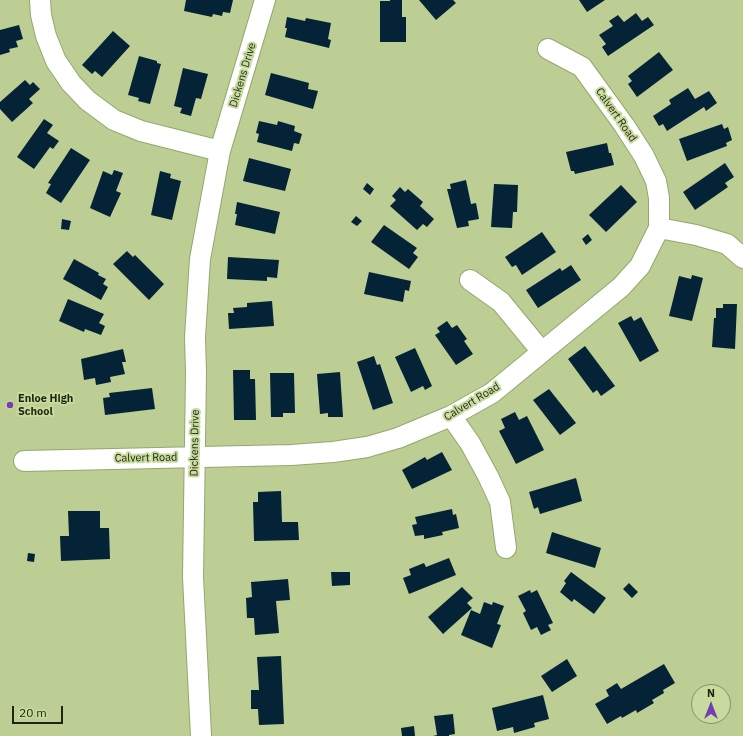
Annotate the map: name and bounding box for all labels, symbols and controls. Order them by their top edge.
street label: Dickens Drive [227,41,259,109]
street label: Calvert Road [593,86,639,144]
street label: Calvert Road [442,380,502,424]
place label: Enloe High School [18,392,73,418]
marker: Enloe High School [5,400,15,410]
street label: Dickens Drive [188,409,202,477]
street label: Calvert Road [115,451,177,465]
north arrow [691,684,731,724]
text: N [707,686,715,700]
scale bar [14,698,65,724]
text: 20 m [19,705,47,720]

